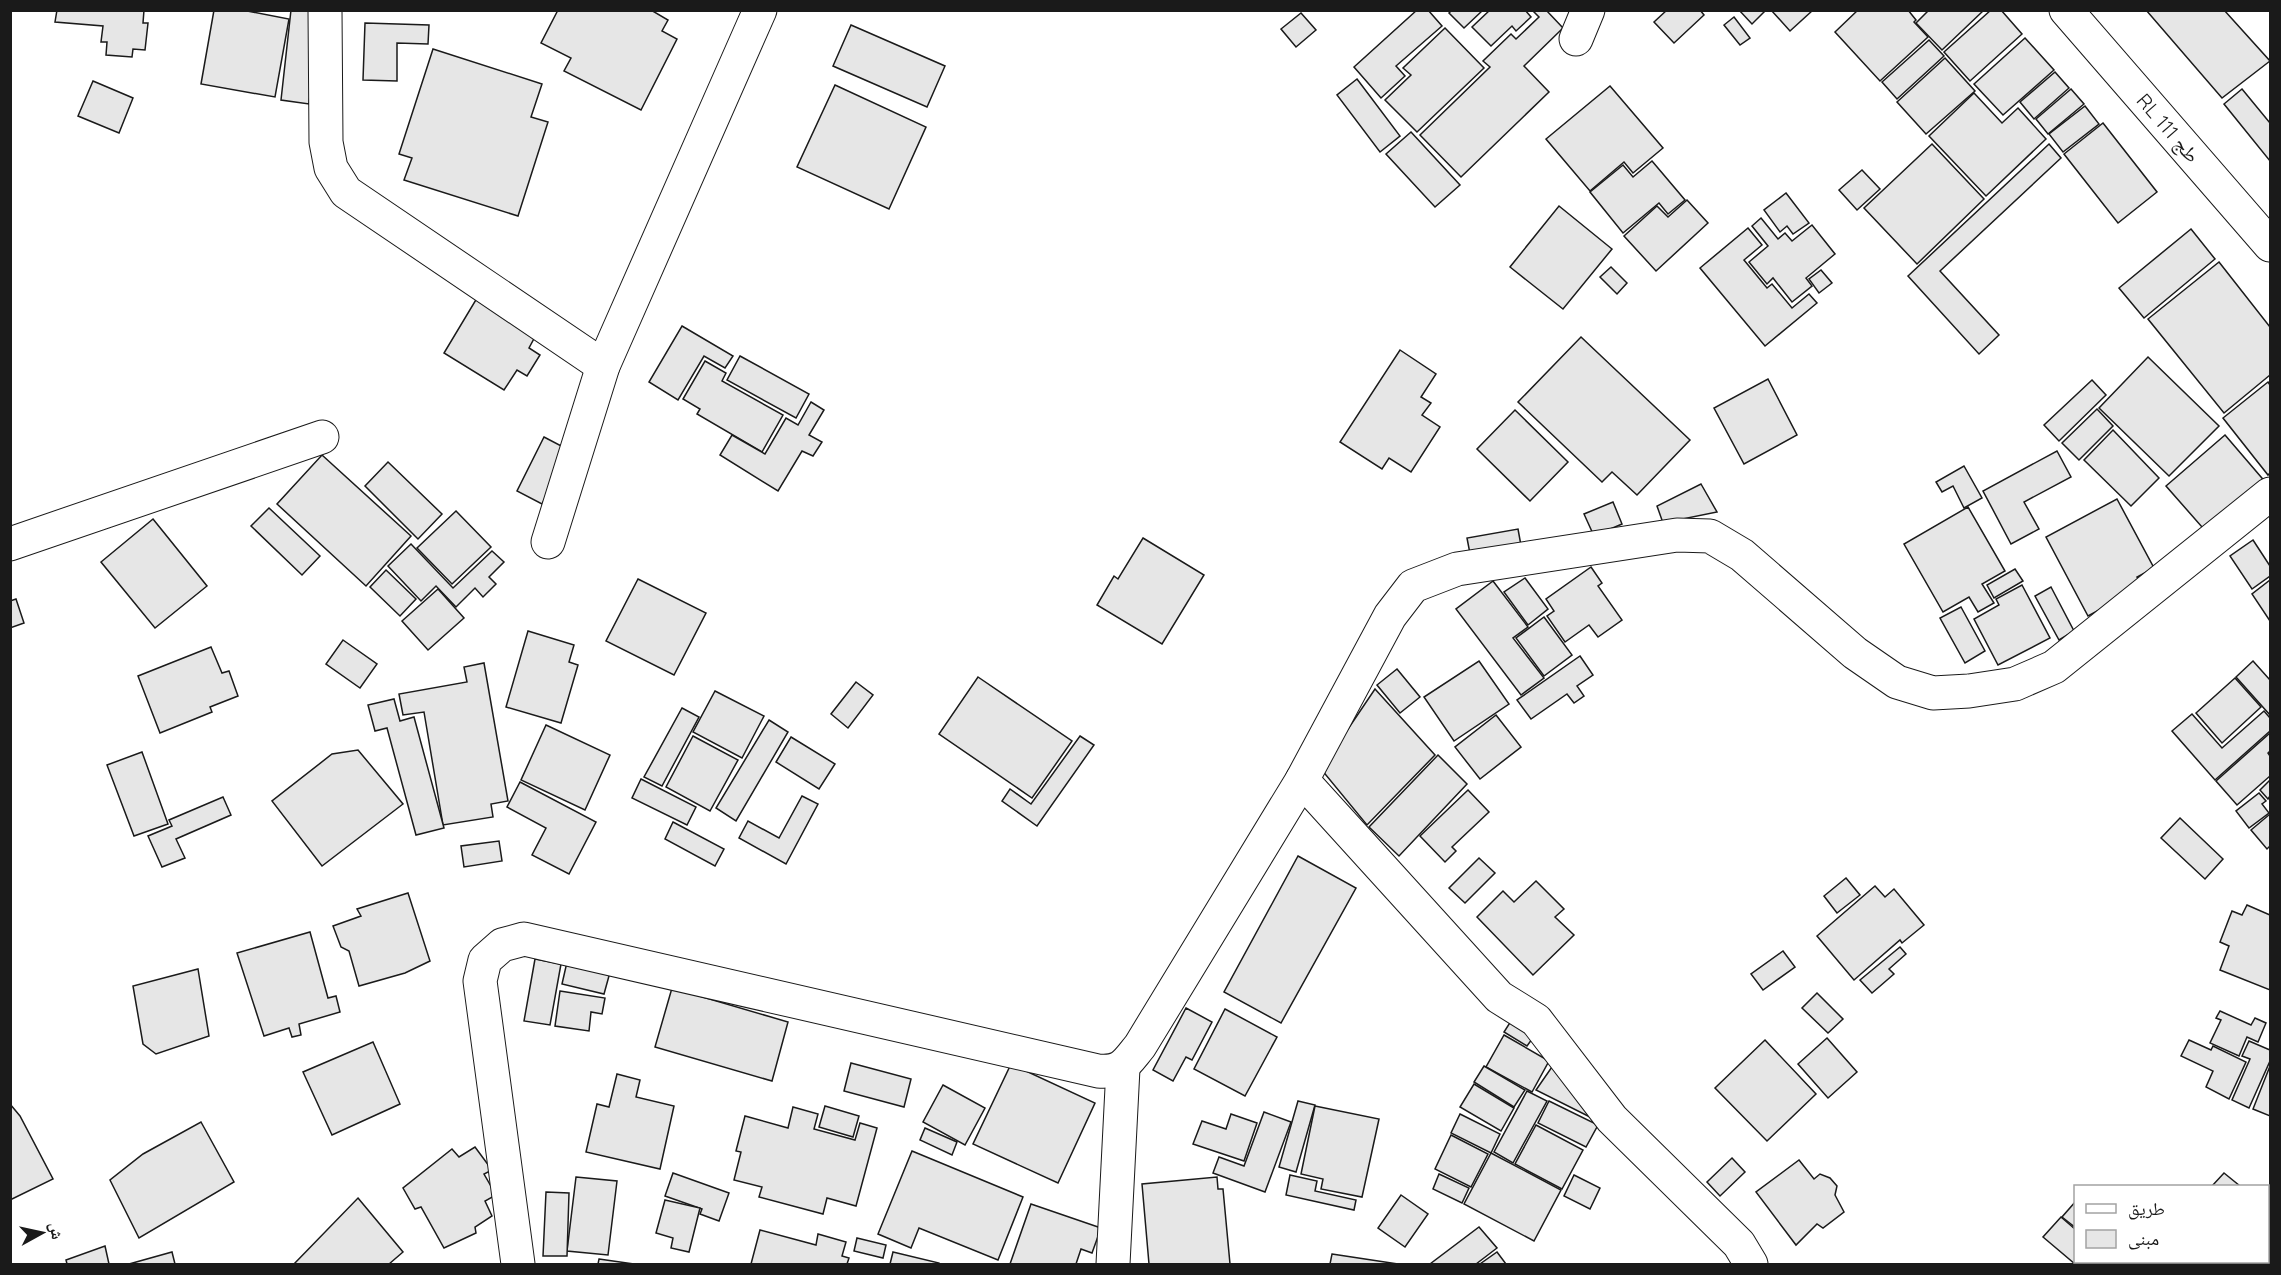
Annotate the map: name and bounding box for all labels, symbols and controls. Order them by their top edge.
street label: RL طج 111 [2131,88,2205,168]
legend [2074,1185,2269,1263]
text: طريق [2128,1197,2165,1220]
north arrow [12,1203,72,1263]
text: ش [46,1221,68,1241]
text: مبنى [2128,1227,2159,1250]

